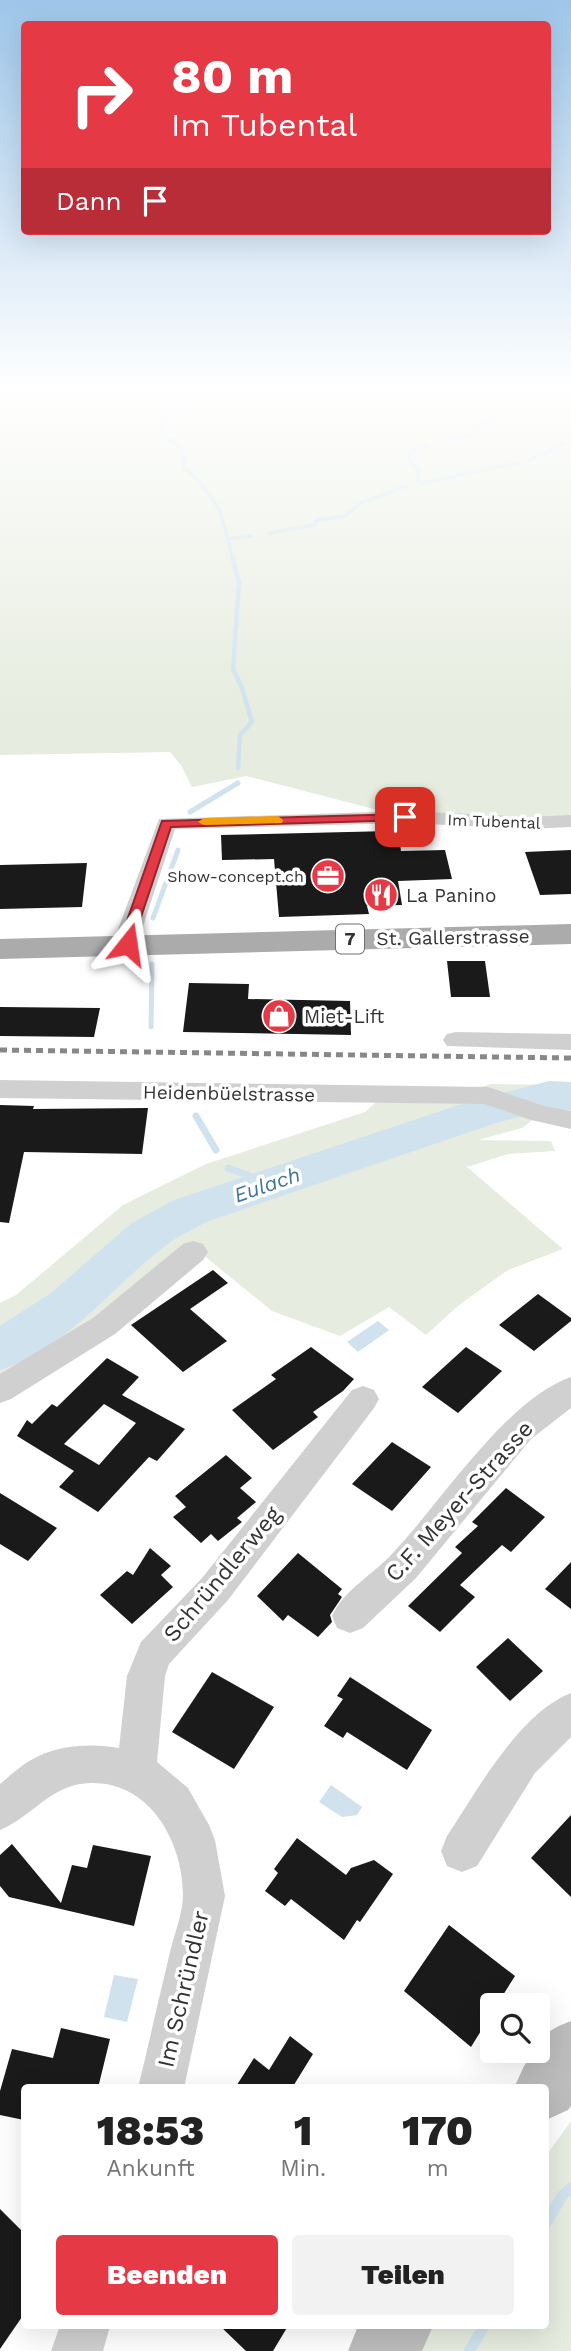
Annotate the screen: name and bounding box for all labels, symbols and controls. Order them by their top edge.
text: 80 m [171,47,293,105]
icon: right [56,49,147,140]
text: Im Tubental [171,106,357,144]
icon: arrive [136,182,174,220]
text: Dann [56,186,122,216]
pin [375,787,435,847]
icon: arrive [386,798,424,836]
street label: Im Tubental [447,810,541,833]
office icon: Show-concept.ch [309,857,347,895]
place label: Show-concept.ch [167,867,304,886]
restaurant icon: La Panino [362,876,400,914]
place label: La Panino [406,884,496,907]
position arrow [91,907,165,981]
road number: 7 [336,924,364,954]
street label: St. Gallerstrasse [376,925,530,950]
shop icon: Miet-Lift [260,997,298,1035]
place label: Miet-Lift [304,1005,384,1028]
street label: Heidenbüelstrasse [143,1081,315,1106]
water label: Eulach [230,1162,303,1207]
street label: C.F. Meyer-Strasse [380,1415,539,1587]
street label: Schründlerweg [158,1501,287,1647]
street label: Im Schründler [152,1908,215,2070]
map controls [480,1993,550,2063]
button: search [480,1993,550,2063]
text: 18:53 [97,2106,204,2155]
text: 1 [294,2106,313,2155]
text: 170 [402,2106,473,2155]
text: Ankunft [106,2155,195,2182]
text: Min. [280,2155,326,2182]
text: m [427,2155,449,2182]
button: Beenden [56,2235,278,2315]
button: Teilen [292,2235,514,2315]

